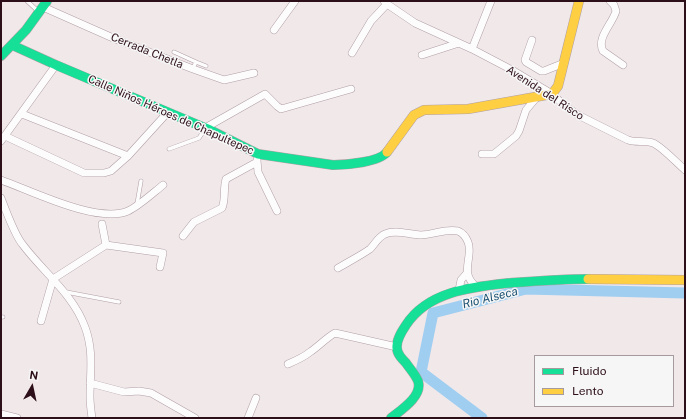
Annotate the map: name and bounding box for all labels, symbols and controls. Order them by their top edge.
street label: Cerrada Chetla [109,30,185,72]
street label: Avenida del Risco [504,63,586,123]
street label: Calle Niños Héroes de Chapultepec [86,72,256,158]
water label: Rio Alseca [461,284,519,312]
legend [534,355,674,407]
text: Fluido [572,364,607,378]
north arrow [12,367,52,407]
text: N [29,369,39,382]
text: Lento [572,384,603,398]

